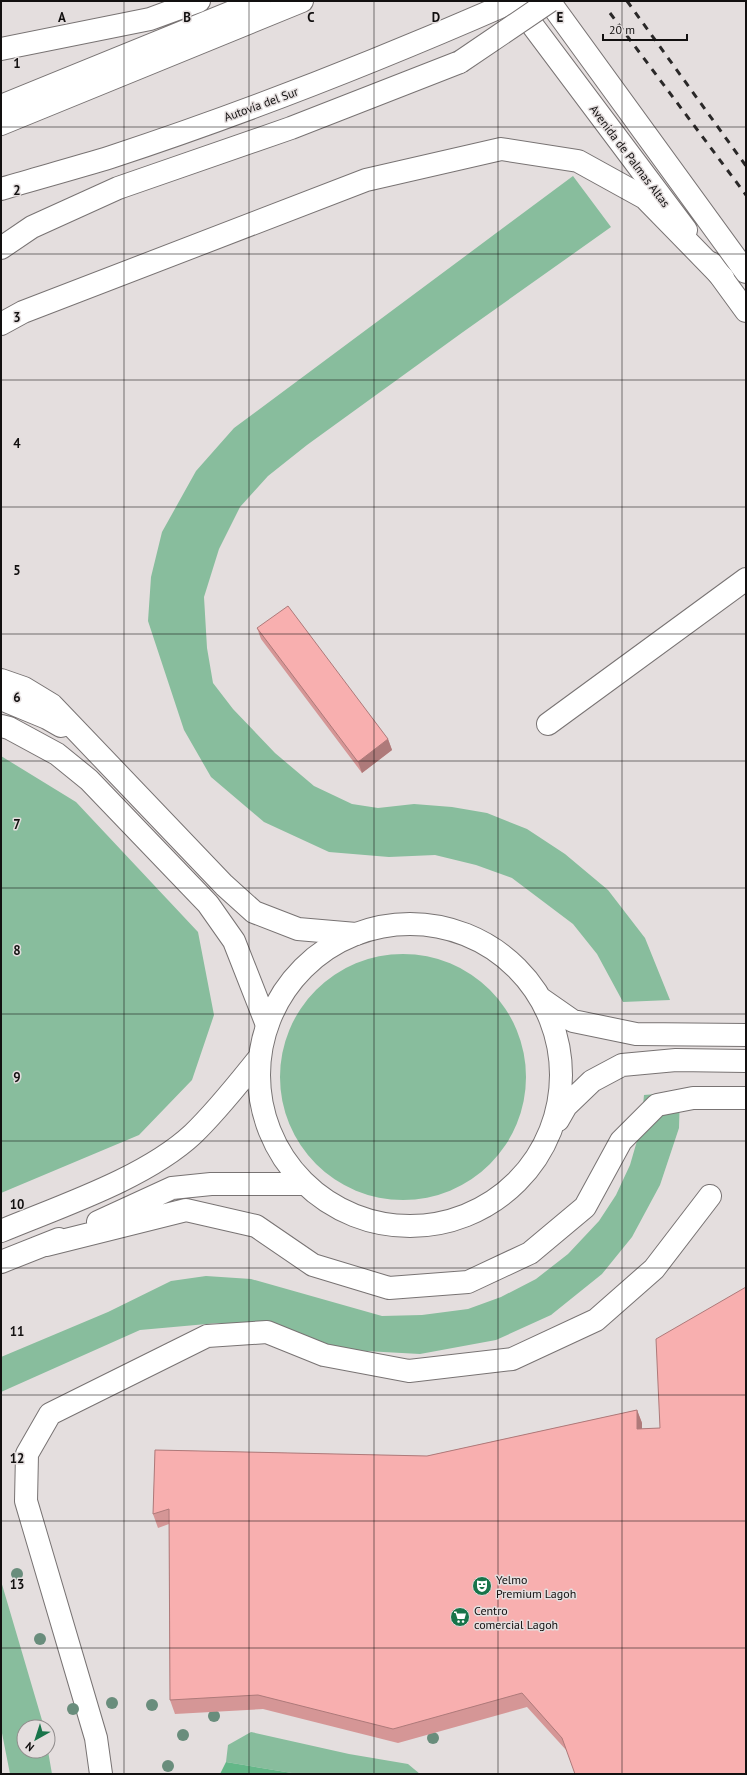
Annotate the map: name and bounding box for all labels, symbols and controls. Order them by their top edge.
text: A [58,9,66,26]
text: B [183,9,191,26]
text: C [307,9,315,26]
text: D [432,9,440,26]
text: E [557,9,564,26]
scale bar [603,16,687,42]
text: 20 m [609,22,635,37]
text: 1 [13,55,21,72]
street label: Autovía del Sur [222,84,300,124]
street label: Avenida de Palmas Altas [587,102,673,210]
text: 2 [13,182,21,199]
text: 3 [13,309,21,326]
text: 4 [13,435,21,452]
text: 5 [13,562,21,579]
text: 6 [13,689,21,706]
text: 7 [13,816,21,833]
text: 8 [13,942,21,959]
text: 9 [13,1069,21,1086]
text: 10 [10,1196,24,1213]
text: 11 [10,1323,24,1340]
text: 12 [10,1450,24,1467]
place label: Yelmo Premium Lagoh [496,1572,576,1601]
theatre icon: Yelmo Premium Lagoh [471,1575,493,1597]
text: 13 [10,1576,24,1593]
place label: Centro comercial Lagoh [474,1603,558,1632]
supermarket icon: Centro comercial Lagoh [449,1606,471,1628]
north arrow [16,1719,56,1759]
text: N [22,1739,37,1754]

